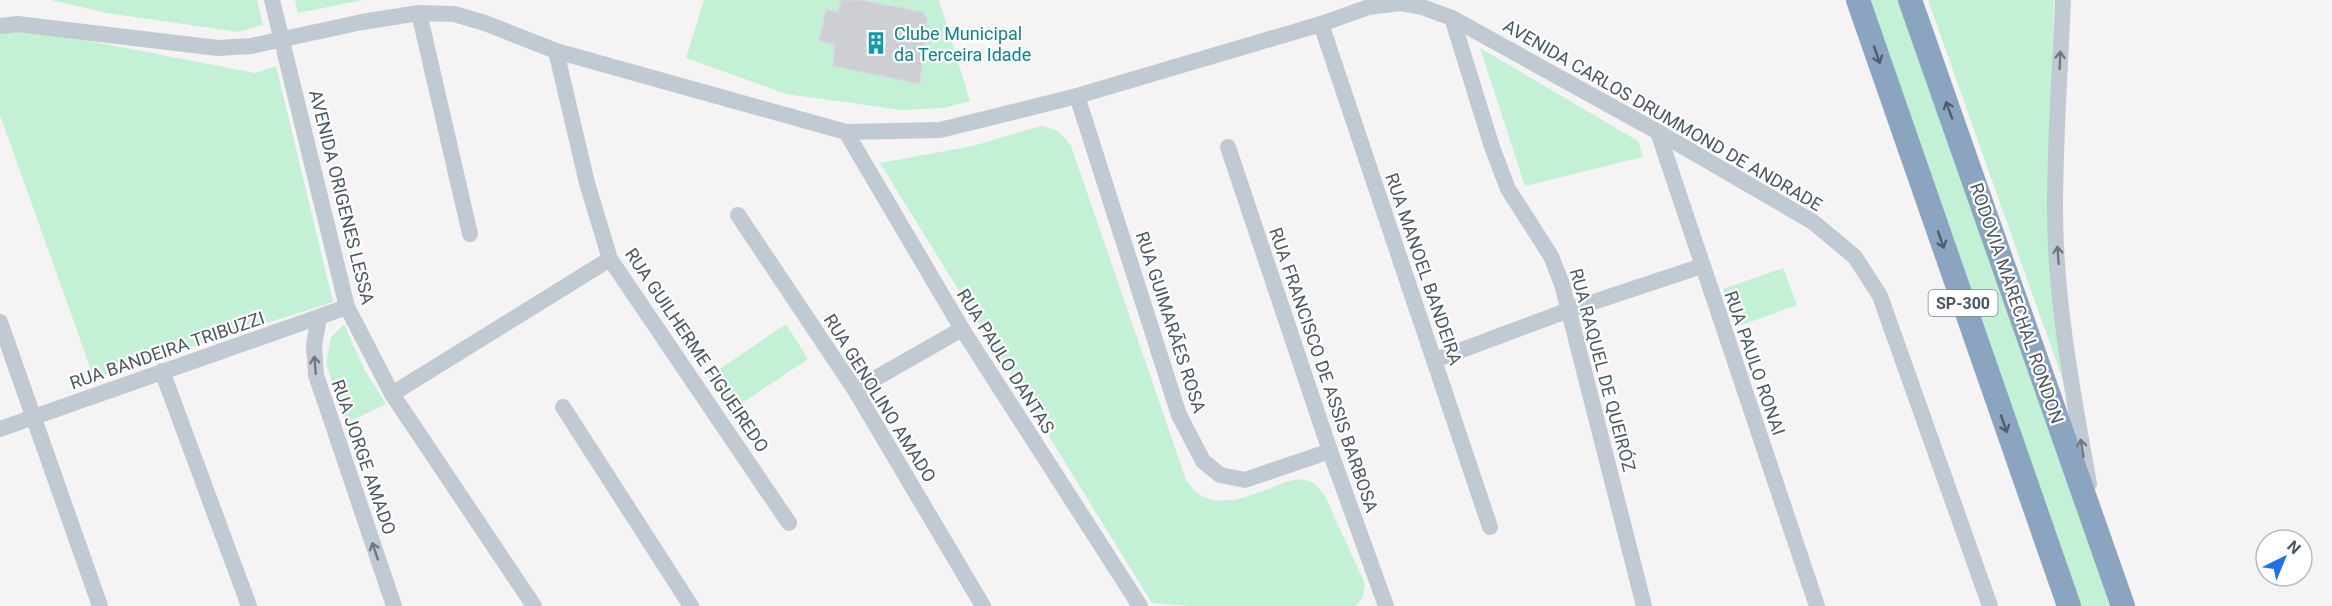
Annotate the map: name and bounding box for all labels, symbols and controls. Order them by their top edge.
street label: AVENIDA CARLOS DRUMMOND DE ANDRADE [1500,15,1826,215]
place label: Clube Municipal da Terceira Idade [894,23,1031,65]
building icon: Clube Municipal da Terceira Idade [863,30,889,56]
one-way arrow [1872,45,1883,64]
one-way arrow [2055,50,2066,70]
street label: AVENIDA ORIGENES LESSA [305,88,379,307]
one-way arrow [1943,101,1954,120]
street label: RUA MANOEL BANDEIRA [1381,170,1467,368]
street label: RODOVIA MARECHAL RONDON [1966,180,2068,426]
street label: RUA FRANCISCO DE ASSIS BARBOSA [1265,225,1383,515]
street label: RUA GUIMARÃES ROSA [1132,229,1210,416]
one-way arrow [1936,230,1947,249]
street label: RUA GUILHERME FIGUEIREDO [621,244,773,456]
one-way arrow [2052,245,2063,265]
street label: RUA RAQUEL DE QUEIRÓZ [1566,266,1640,474]
street label: RUA PAULO DANTAS [953,285,1059,437]
street label: RUA PAULO RONAI [1720,288,1790,438]
road number: SP-300 [1928,290,1998,316]
street label: RUA BANDEIRA TRIBUZZI [67,307,267,393]
street label: RUA GENOLINO AMADO [820,310,940,486]
one-way arrow [309,356,320,376]
street label: RUA JORGE AMADO [328,377,400,537]
one-way arrow [2000,414,2011,433]
one-way arrow [2077,438,2088,458]
north arrow [2254,528,2314,588]
text: N [2283,537,2304,558]
one-way arrow [369,542,380,561]

